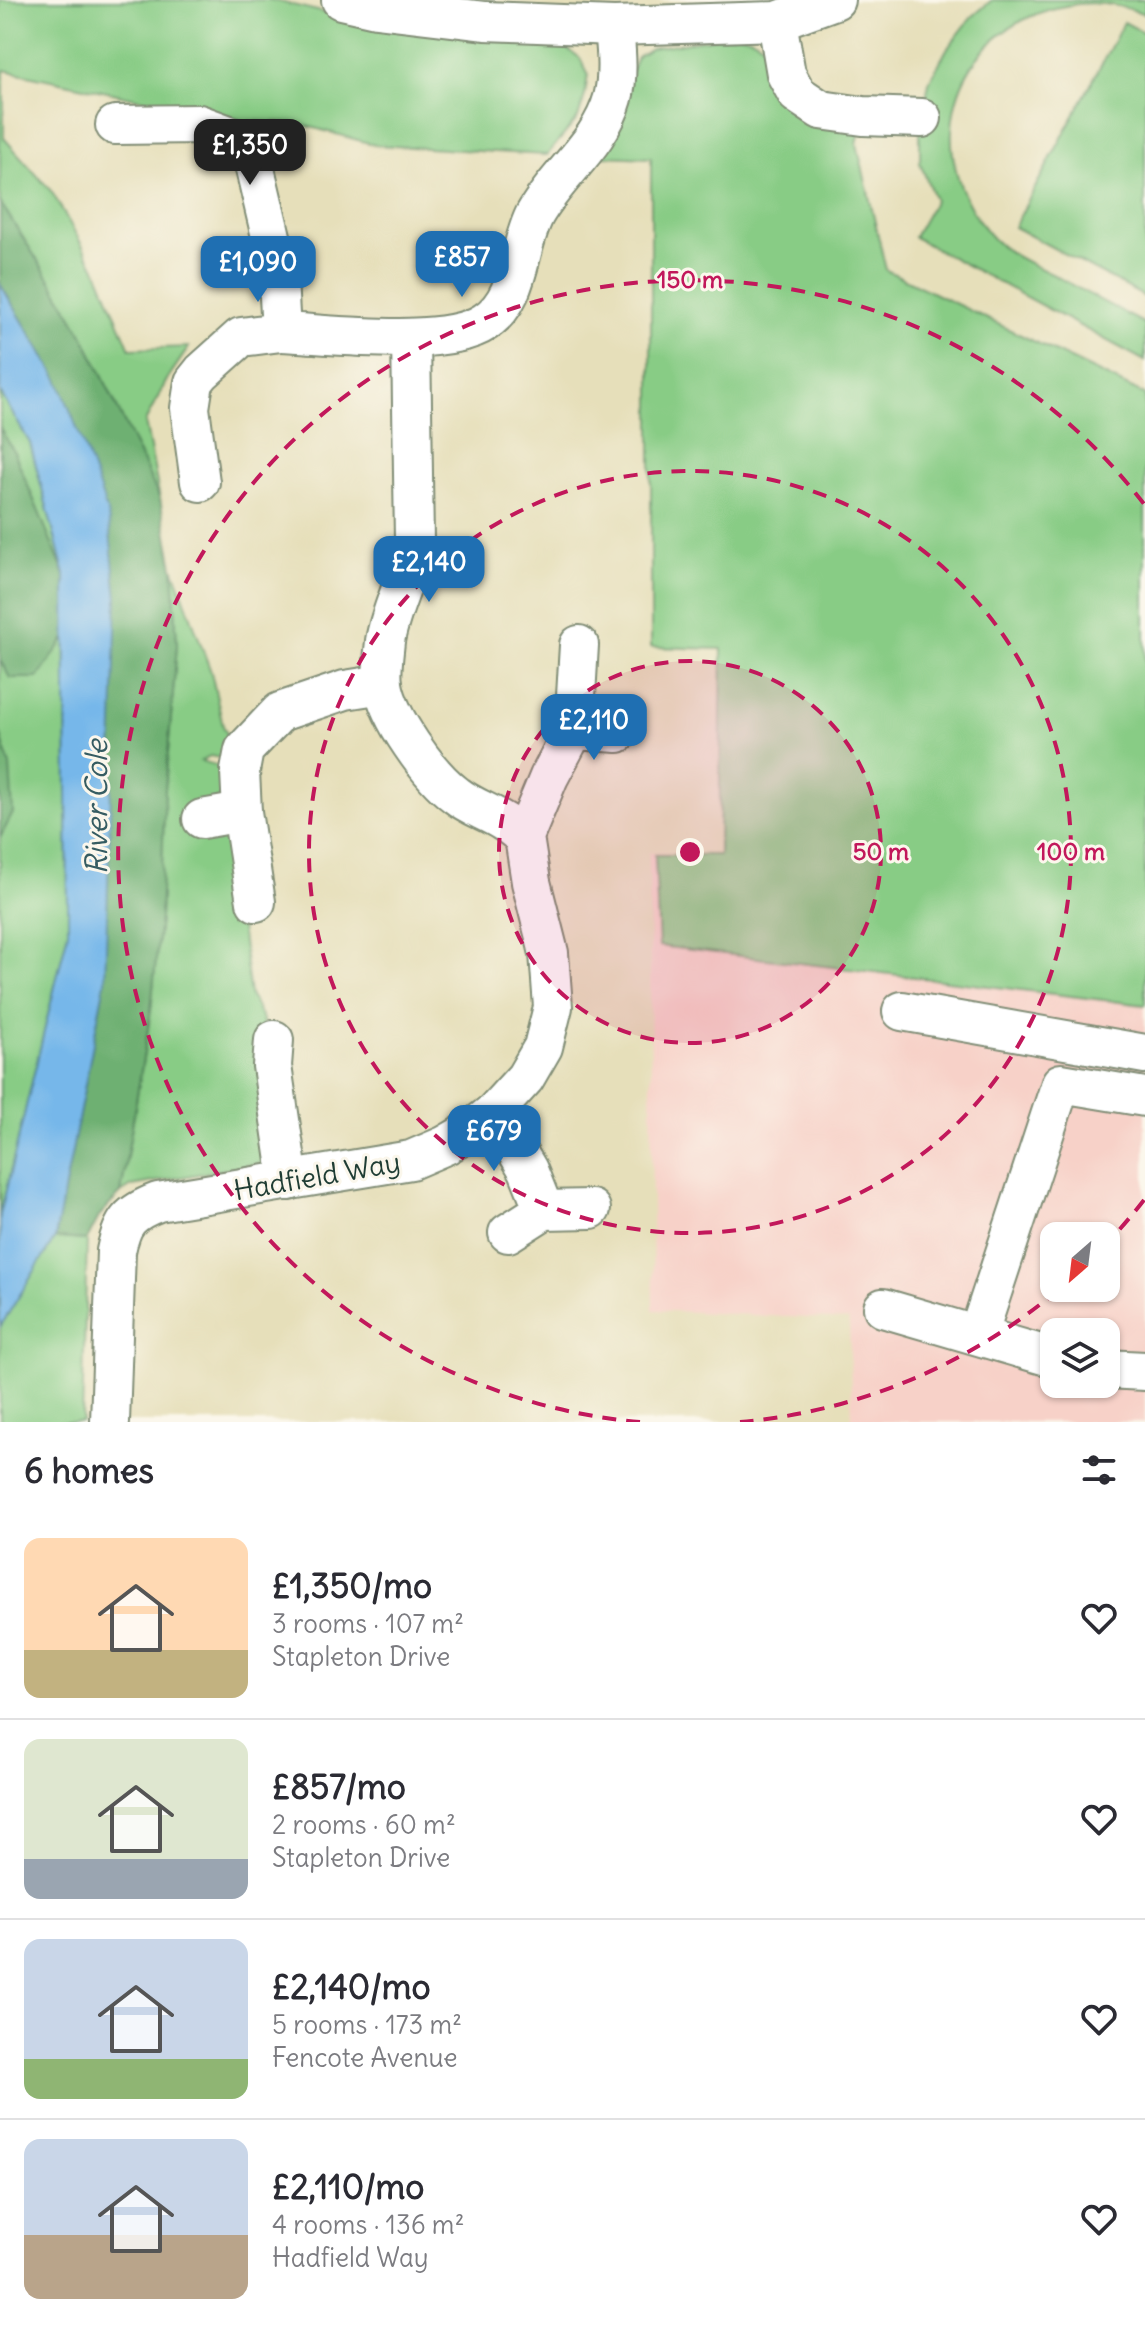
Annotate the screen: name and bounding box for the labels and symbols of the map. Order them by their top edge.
pin: £1,350 [185,119,315,187]
pin: £857 [415,231,509,299]
pin: £1,090 [193,236,323,304]
text: 150 m [657,264,723,294]
pin: £2,140 [364,536,494,604]
pin: £2,110 [529,694,659,762]
water label: River Cole [77,738,115,875]
text: 50 m [853,836,909,866]
text: 100 m [1037,836,1105,866]
centre of rings [676,838,704,866]
pin: £679 [447,1105,541,1173]
street label: Hadfield Way [231,1144,403,1208]
north arrow [1040,1222,1120,1302]

